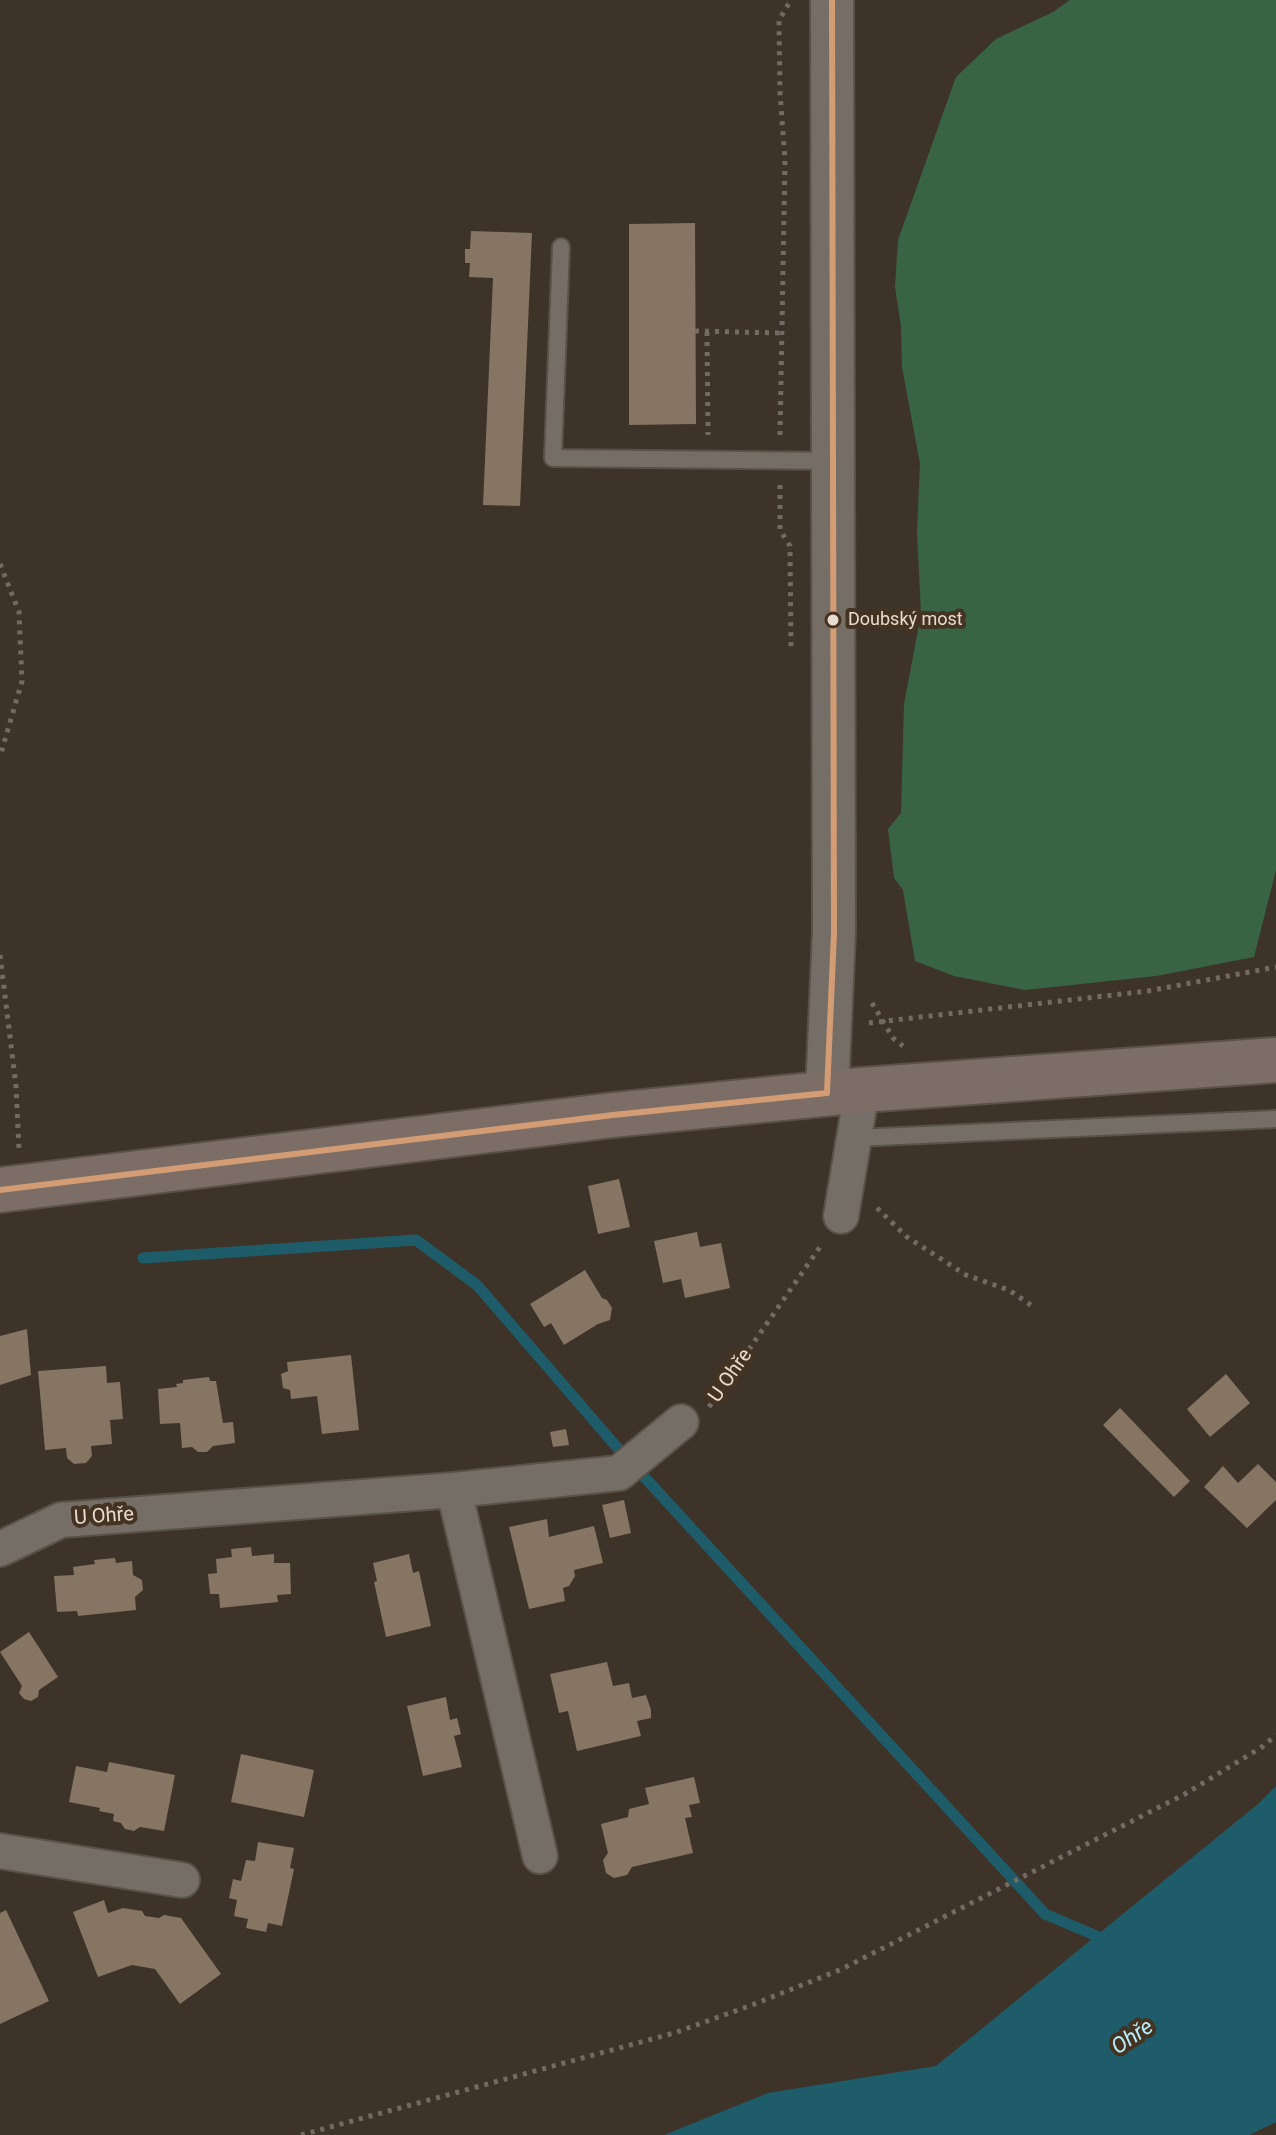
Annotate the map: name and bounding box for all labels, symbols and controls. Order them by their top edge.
place label: Doubský most [848,609,963,631]
marker: Doubský most [825,612,841,628]
street label: U Ohře [704,1345,758,1407]
street label: U Ohře [73,1503,135,1531]
water label: Ohře [1107,2015,1159,2061]

